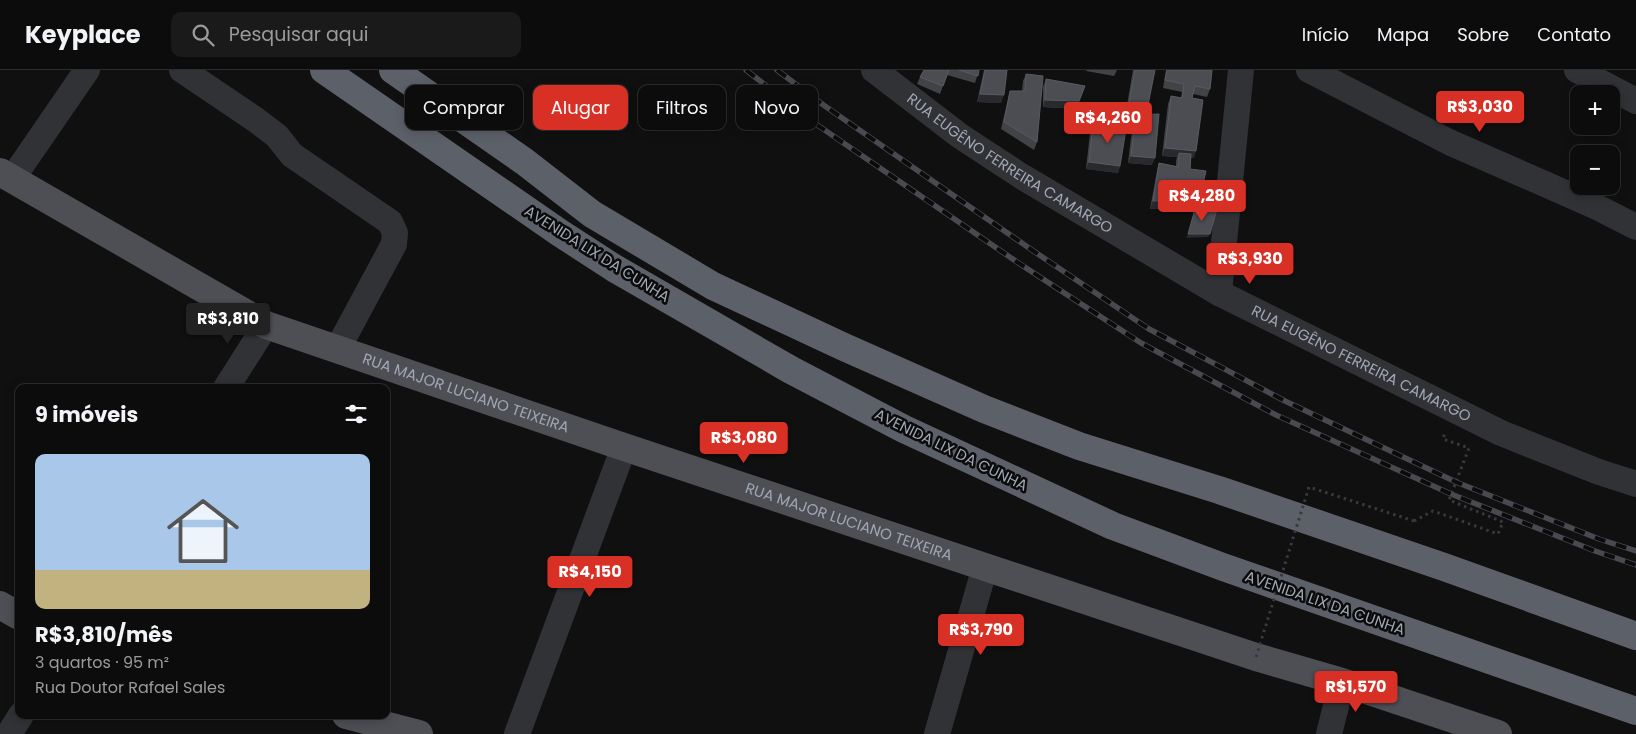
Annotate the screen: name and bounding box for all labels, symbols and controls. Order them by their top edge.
search box [171,12,521,57]
text: Keyplace [25,18,141,51]
icon: search [189,21,217,49]
text: Pesquisar aqui [229,21,368,48]
text: Início [1302,22,1349,47]
text: Mapa [1377,22,1429,47]
text: Sobre [1457,22,1509,47]
text: Contato [1537,22,1611,47]
chip: Comprar [405,85,523,130]
chip: Alugar [533,85,628,130]
chip: Filtros [638,85,726,130]
chip: Novo [736,85,818,130]
map controls [1570,85,1620,195]
button: + [1570,85,1620,135]
street label: RUA EUGÊNO FERREIRA CAMARGO [903,88,1117,238]
pin: R$3,030 [1434,90,1526,133]
text: R$3,030 [1447,95,1513,118]
pin: R$4,260 [1062,102,1154,144]
text: R$4,260 [1075,106,1141,129]
button: − [1570,145,1620,195]
pin: R$4,280 [1156,180,1248,222]
text: R$4,280 [1169,184,1235,207]
street label: AVENIDA LIX DA CUNHA [521,200,674,307]
pin: R$3,930 [1204,242,1296,285]
text: R$3,930 [1217,247,1283,270]
street label: RUA EUGÊNO FERREIRA CAMARGO [1248,300,1475,427]
pin: R$3,810 [182,302,274,345]
text: R$3,810 [197,307,259,330]
street label: RUA MAJOR LUCIANO TEIXEIRA [360,348,572,438]
text: 9 imóveis [35,400,138,429]
icon: filters [342,400,370,428]
street label: AVENIDA LIX DA CUNHA [871,403,1031,496]
pin: R$3,080 [698,422,790,464]
text: R$3,080 [711,426,777,449]
street label: RUA MAJOR LUCIANO TEIXEIRA [743,477,955,565]
icon: home [158,486,248,576]
pin: R$4,150 [544,556,636,598]
text: R$4,150 [558,560,622,583]
street label: AVENIDA LIX DA CUNHA [1242,565,1408,640]
pin: R$3,790 [935,614,1027,656]
text: R$3,790 [949,618,1013,641]
text: R$3,810/mês [35,620,173,649]
text: 3 quartos · 95 m² [35,651,169,674]
pin: R$1,570 [1310,670,1402,713]
text: R$1,570 [1326,675,1386,698]
text: Rua Doutor Rafael Sales [35,676,225,699]

